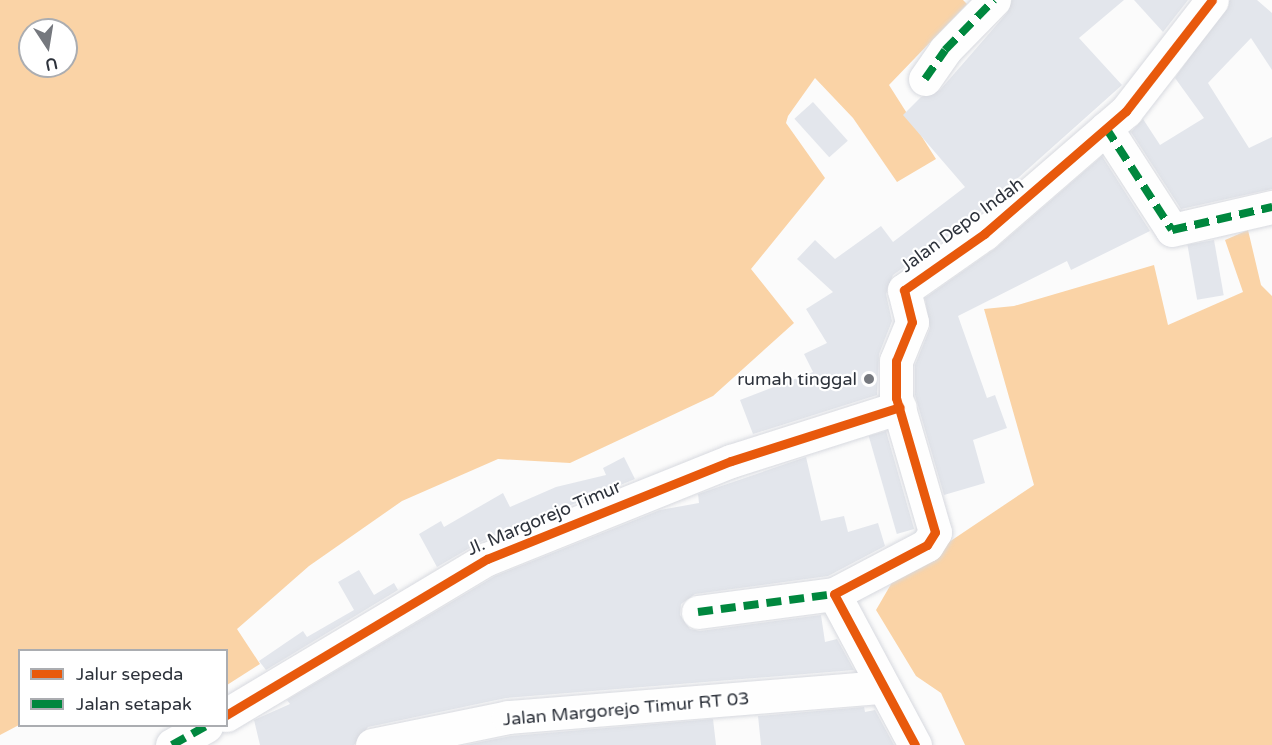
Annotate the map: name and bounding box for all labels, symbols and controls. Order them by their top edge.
north arrow [18,18,78,78]
text: U [43,53,59,75]
street label: Jalan Depo Indah [896,173,1028,277]
place label: rumah tinggal [737,368,857,390]
marker: rumah tinggal [862,372,876,386]
street label: Jl. Margorejo Timur [464,476,624,560]
legend [18,649,228,727]
text: Jalur sepeda [76,663,183,685]
street label: Jalan Margorejo Timur RT 03 [502,687,750,731]
text: Jalan setapak [76,693,192,715]

